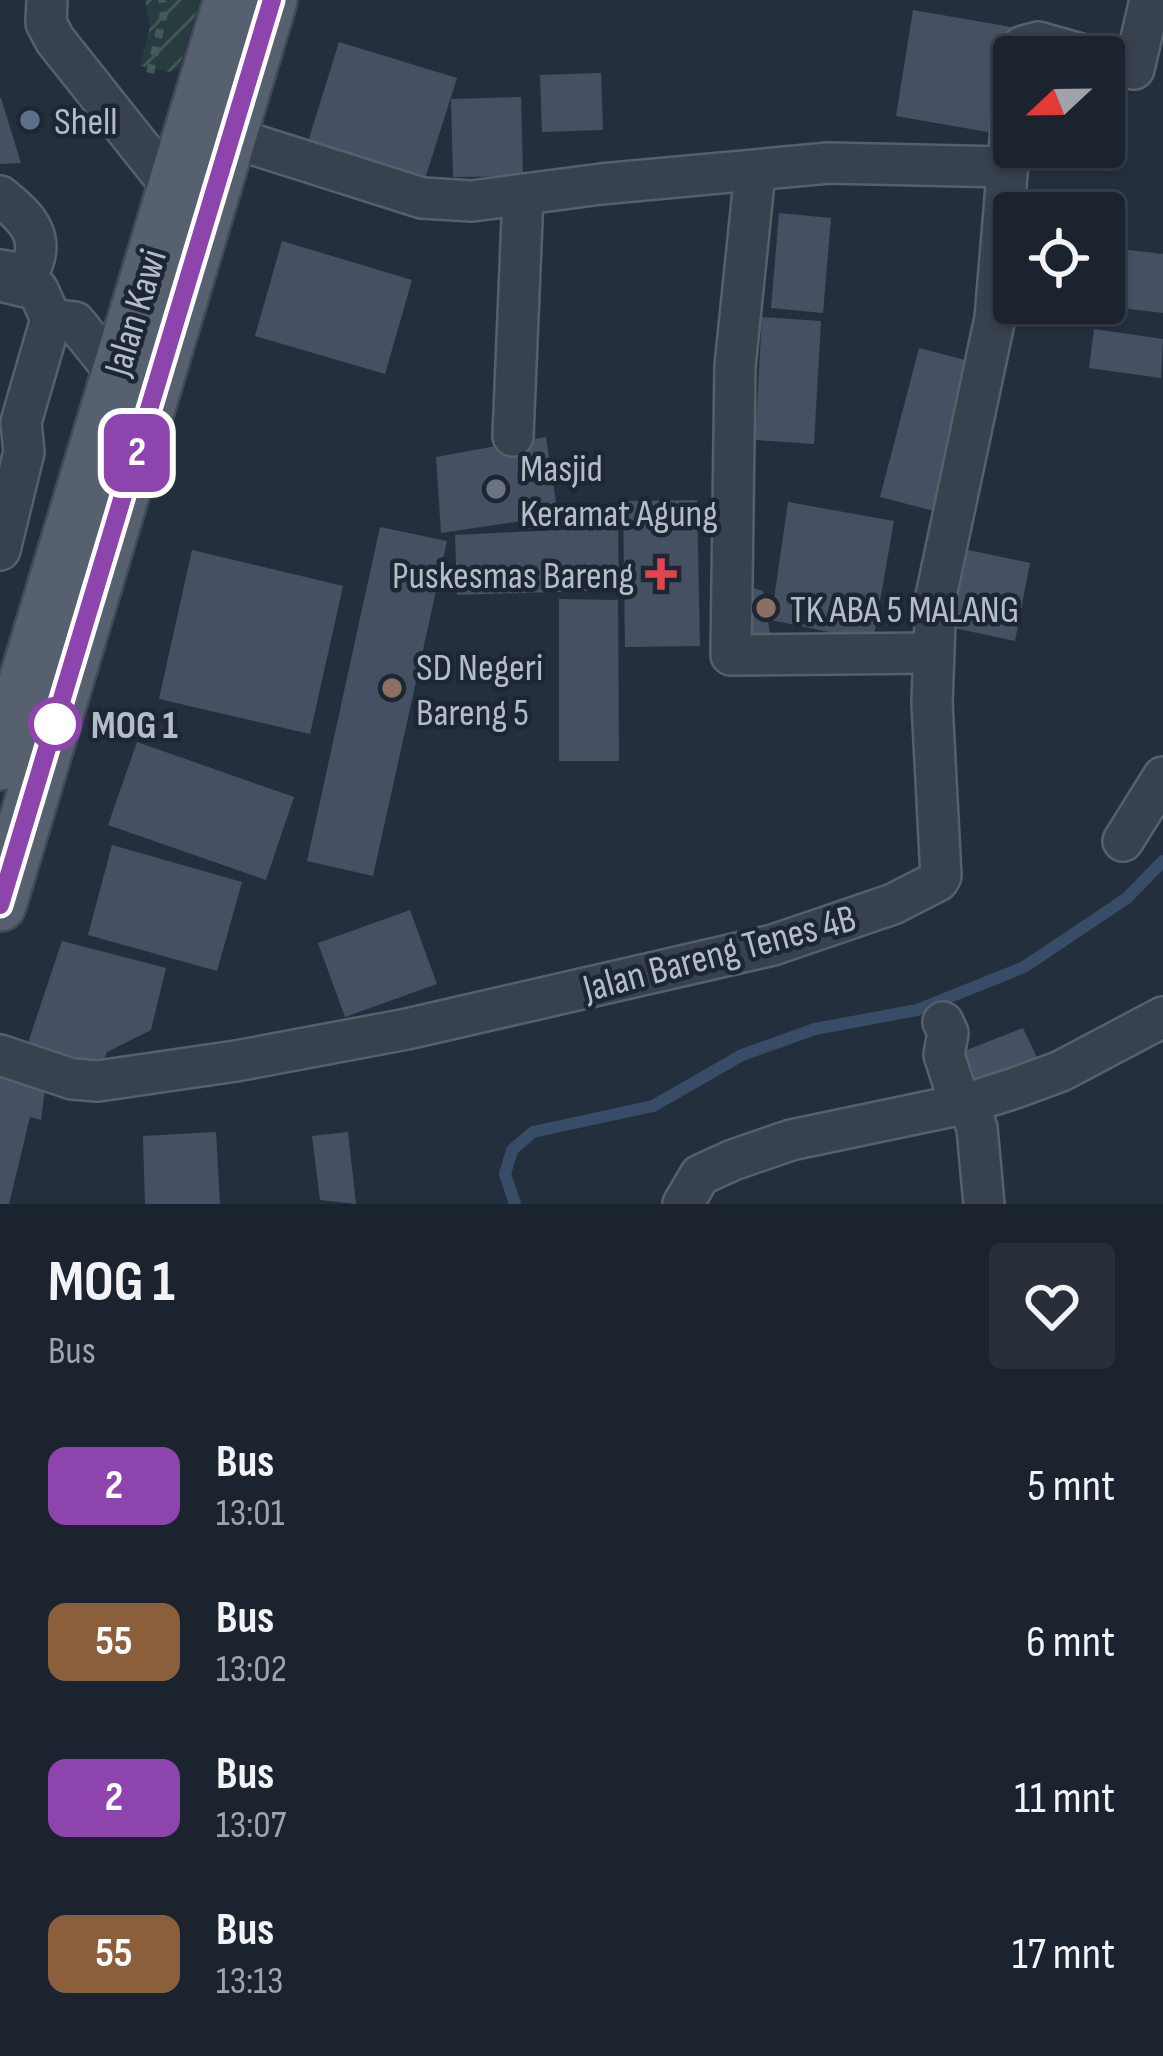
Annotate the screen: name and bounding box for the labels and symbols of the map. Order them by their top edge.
north arrow [993,36,1125,168]
place label: Shell [54,99,118,146]
marker: Shell [17,107,43,133]
street label: Jalan Kawi [95,244,178,383]
line badge: 2 [98,414,176,492]
place label: Masjid Keramat Agung [520,446,718,538]
marker: Masjid Keramat Agung [483,476,509,502]
place label: Puskesmas Bareng [392,553,634,600]
marker: Puskesmas Bareng [645,558,677,590]
place label: TK ABA 5 MALANG [790,587,1019,634]
marker: TK ABA 5 MALANG [753,595,779,621]
place label: SD Negeri Bareng 5 [416,645,543,737]
marker: SD Negeri Bareng 5 [379,675,405,701]
marker: MOG 1 [30,699,80,749]
place label: MOG 1 [91,703,178,750]
street label: Jalan Bareng Tenes 4B [577,895,861,1014]

